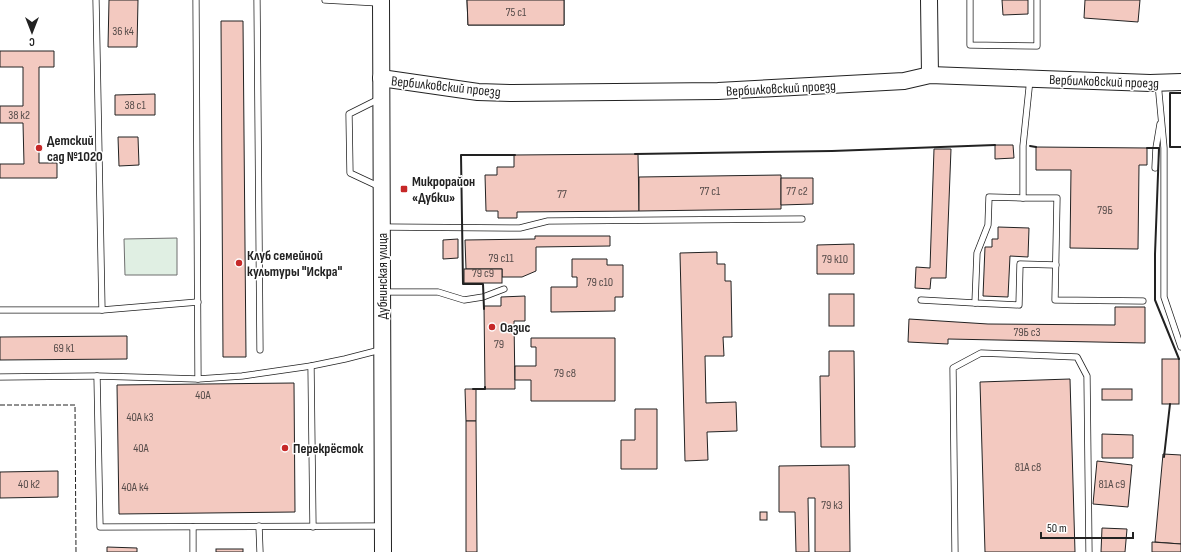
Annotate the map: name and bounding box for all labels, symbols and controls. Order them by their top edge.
house number: 75 с1 [506,5,527,20]
north arrow [12,12,52,52]
house number: 36 к4 [112,24,134,39]
text: С [29,35,35,48]
street label: Вербилковский проезд [1049,71,1159,92]
street label: Вербилковский проезд [390,72,502,101]
street label: Вербилковский проезд [726,77,836,100]
house number: 38 с1 [124,98,146,113]
house number: 38 к2 [8,108,30,123]
place label: Детский сад №1020 [47,132,103,165]
marker: Детский сад №1020 [34,143,44,153]
place label: Микрорайон «Дубки» [412,173,475,206]
marker: Микрорайон «Дубки» [399,184,409,194]
house number: 77 с1 [700,184,721,199]
house number: 77 с2 [786,184,808,199]
house number: 77 [557,187,567,202]
house number: 79Б [1097,203,1113,218]
street label: Дубнинская улица [374,233,391,319]
place label: Клуб семейной культуры "Искра" [247,247,343,280]
house number: 79 с11 [488,251,514,266]
house number: 79 к10 [822,252,848,267]
marker: Клуб семейной культуры "Искра" [234,258,244,268]
house number: 79 с9 [472,266,494,281]
house number: 79 с10 [587,275,613,290]
place label: Оазис [500,319,530,336]
marker: Оазис [487,322,497,332]
house number: 79Б с3 [1013,325,1041,340]
house number: 79 [494,337,504,352]
house number: 69 к1 [53,341,75,356]
house number: 79 с8 [554,366,576,381]
house number: 40А [195,388,212,403]
house number: 40А к3 [127,410,153,425]
place label: Перекрёсток [293,440,364,457]
house number: 40А [133,441,150,456]
marker: Перекрёсток [280,443,290,453]
house number: 81А с8 [1015,460,1041,475]
house number: 40 к2 [18,477,40,492]
house number: 81А с9 [1099,477,1125,492]
house number: 40А к4 [122,480,148,495]
house number: 79 к3 [821,498,843,513]
scale bar [1041,514,1133,540]
text: 50 m [1047,521,1067,536]

